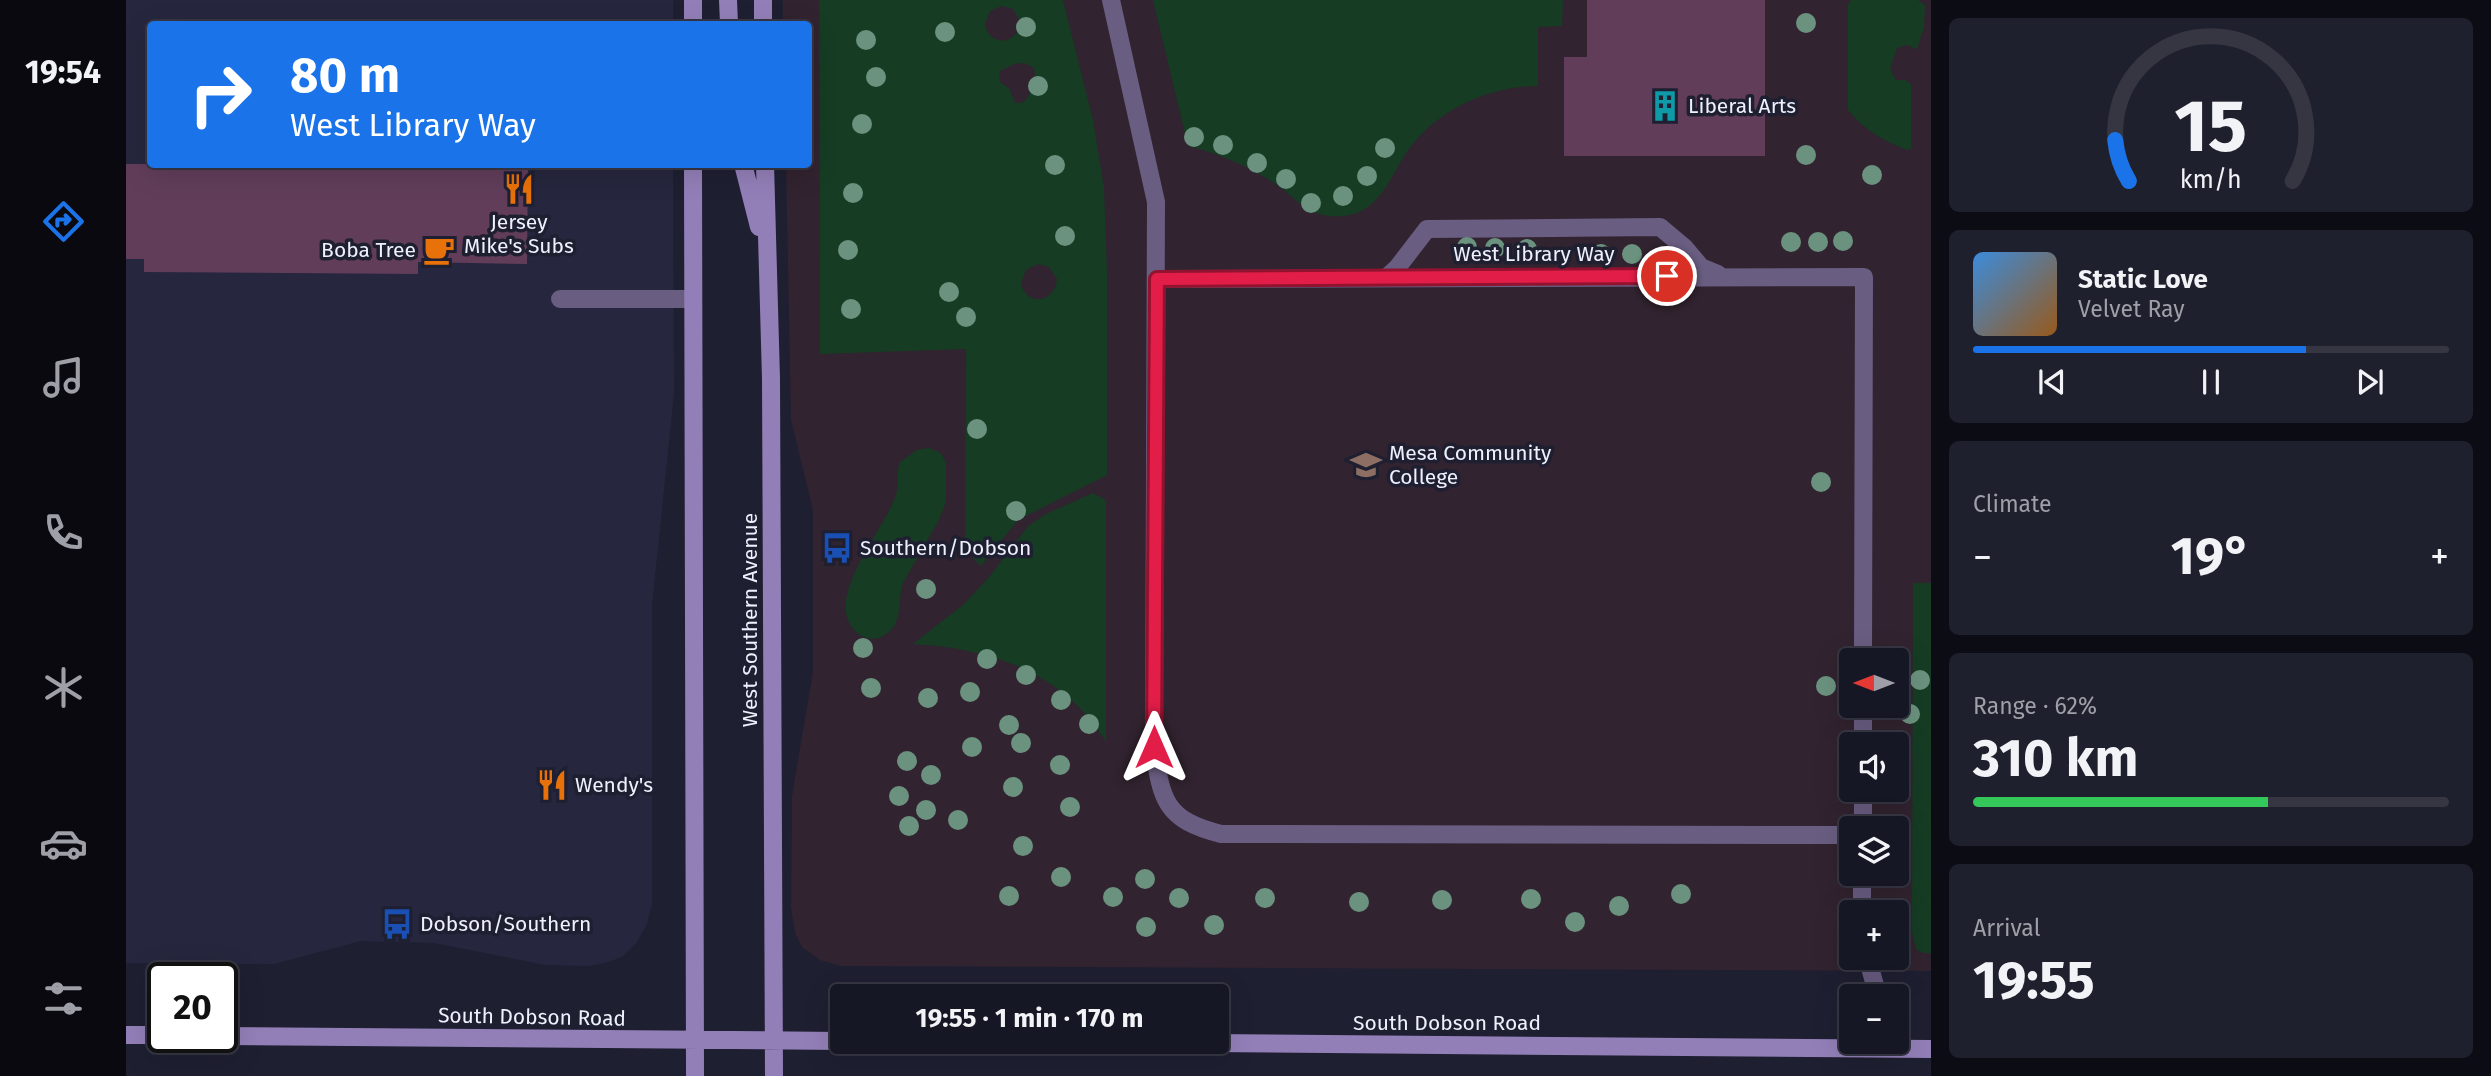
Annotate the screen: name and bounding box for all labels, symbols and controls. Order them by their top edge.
text: 80 m [290,46,400,105]
icon: right [175,49,266,140]
text: 19:54 [25,53,101,91]
text: 15 [2175,83,2247,170]
building icon: Liberal Arts [1648,89,1682,123]
place label: Liberal Arts [1688,93,1796,119]
text: West Library Way [290,106,536,144]
text: km/h [2180,165,2242,195]
restaurant icon: Jersey Mike's Subs [502,172,536,206]
icon: directions [39,197,88,246]
place label: Jersey Mike's Subs [464,209,574,259]
cafe icon: Boba Tree [422,233,456,267]
place label: Boba Tree [321,237,416,263]
street label: West Library Way [1453,241,1615,267]
pin [1637,246,1697,306]
icon: arrive [1648,257,1686,295]
text: Static Love [2078,264,2208,295]
text: Velvet Ray [2078,295,2185,323]
icon: music [39,353,88,402]
icon: previous [2033,363,2071,401]
icon: pause [2192,363,2230,401]
icon: next [2351,363,2389,401]
place label: Mesa Community College [1389,440,1552,490]
school or university icon: Mesa Community College [1349,448,1383,482]
text: Climate [1973,490,2052,518]
icon: phone [39,508,88,557]
street label: West Southern Avenue [737,513,763,727]
text: 19° [2171,525,2251,588]
bus stop icon: Southern/Dobson [820,531,854,565]
text: − [1973,534,1992,580]
text: + [2430,534,2449,580]
place label: Southern/Dobson [860,535,1031,561]
north arrow [1839,648,1909,718]
map controls [1839,648,1909,1054]
icon: climate [39,663,88,712]
text: Range · 62% [1973,692,2097,720]
position arrow [1117,710,1191,784]
text: 310 km [1973,727,2138,790]
button: sound [1839,732,1909,802]
restaurant icon: Wendy's [535,768,569,802]
place label: Wendy's [575,772,653,798]
button: layers [1839,816,1909,886]
icon: car [39,819,88,868]
button: + [1839,900,1909,970]
bus stop icon: Dobson/Southern [380,907,414,941]
place label: Dobson/Southern [420,911,591,937]
text: Arrival [1973,914,2040,942]
text: 19:55 [1973,949,2095,1012]
speed limit sign: 20 [147,962,238,1053]
icon: filters [39,974,88,1023]
button: − [1839,984,1909,1054]
street label: South Dobson Road [438,1002,626,1032]
text: 19:55 · 1 min · 170 m [916,1003,1143,1034]
street label: South Dobson Road [1353,1010,1541,1036]

